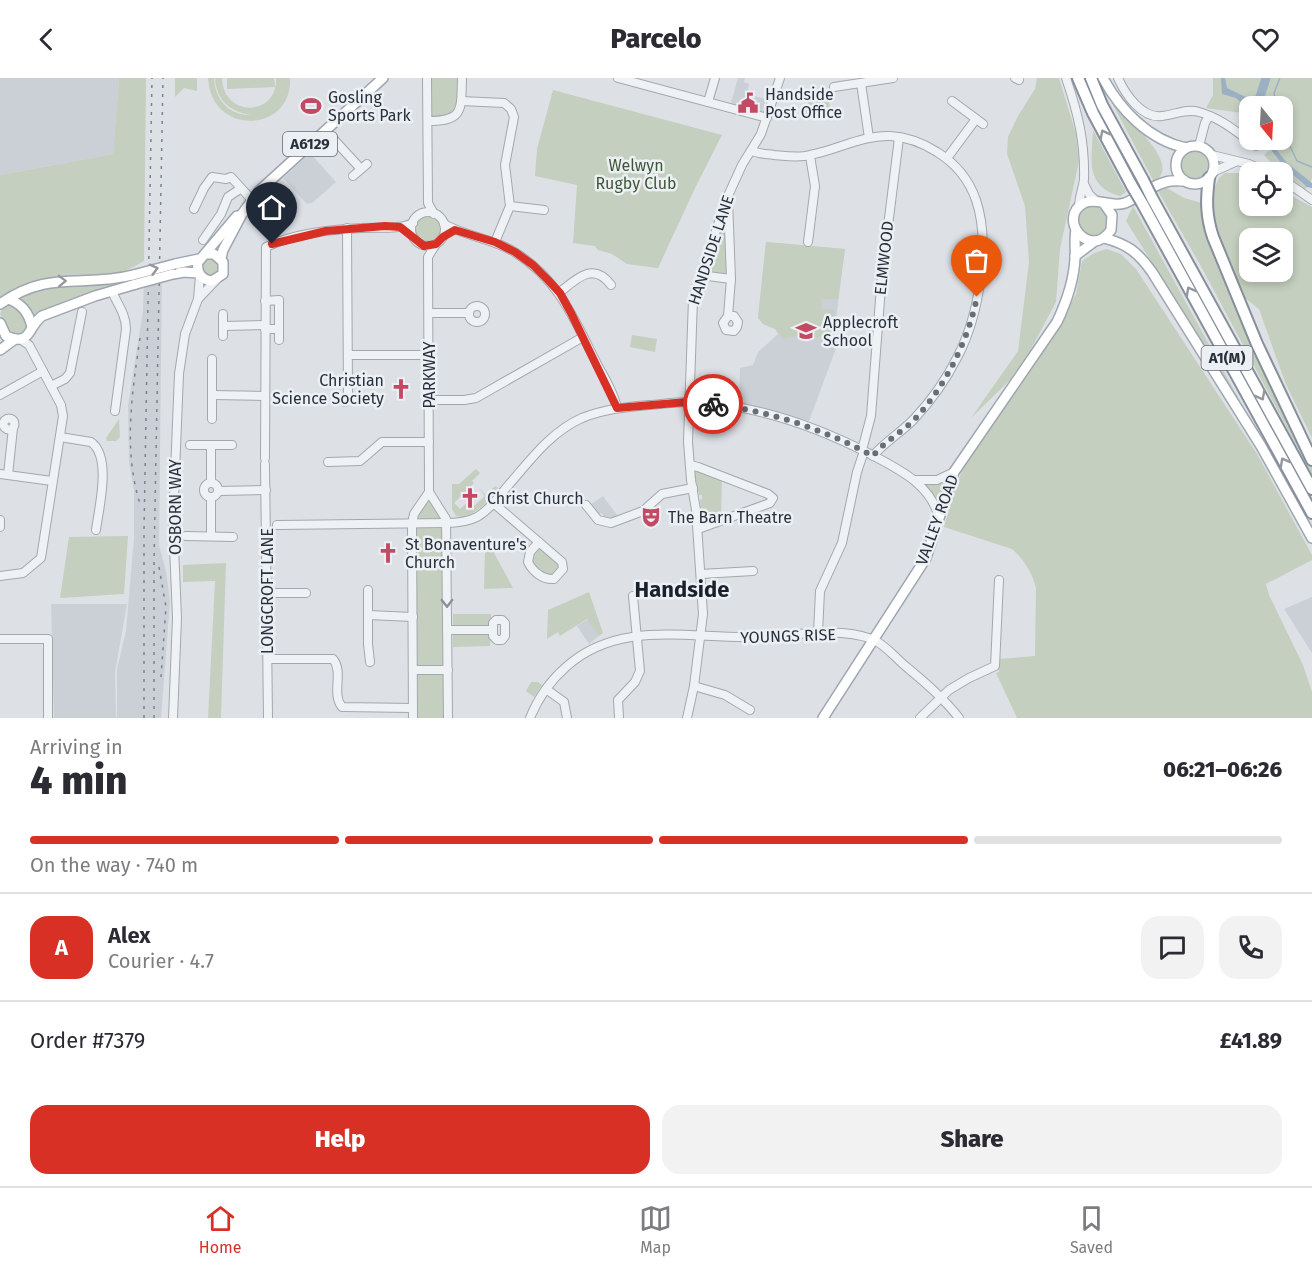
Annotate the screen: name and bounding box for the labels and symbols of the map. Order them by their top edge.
place label: Handside Post Office [765,85,842,122]
place label: Gosling Sports Park [328,88,412,125]
public building icon: Handside Post Office [736,91,760,115]
sports icon: Gosling Sports Park [299,94,323,118]
north arrow [1239,96,1293,150]
one-way arrow [1100,130,1112,141]
road number: A6129 [283,132,337,156]
park label: Welwyn Rugby Club [595,156,677,193]
pin [246,182,297,244]
street label: HANDSIDE LANE [684,193,738,307]
street label: ELMWOOD [871,220,897,296]
pin [951,235,1002,297]
one-way arrow [149,264,159,277]
one-way arrow [58,274,67,287]
one-way arrow [1186,287,1197,297]
place label: Applecroft School [823,313,899,350]
school or university icon: Applecroft School [794,319,818,343]
street label: PARKWAY [420,341,439,409]
road number: A1(M) [1202,346,1252,370]
place label: Christian Science Society [272,371,384,408]
courier [683,374,743,434]
church icon: Christian Science Society [389,377,413,401]
one-way arrow [1254,390,1265,401]
one-way arrow [1280,458,1291,468]
street label: OSBORN WAY [166,459,185,555]
street label: VALLEY ROAD [912,472,962,568]
church icon: Christ Church [458,486,482,510]
place label: Christ Church [487,489,584,508]
theatre icon: The Barn Theatre [639,505,663,529]
place label: The Barn Theatre [668,508,792,527]
street label: LONGCROFT LANE [258,528,277,654]
place label: St Bonaventure's Church [405,535,527,572]
church icon: St Bonaventure's Church [376,541,400,565]
district label: Handside [635,576,729,603]
one-way arrow [441,598,453,607]
street label: YOUNGS RISE [740,625,836,647]

